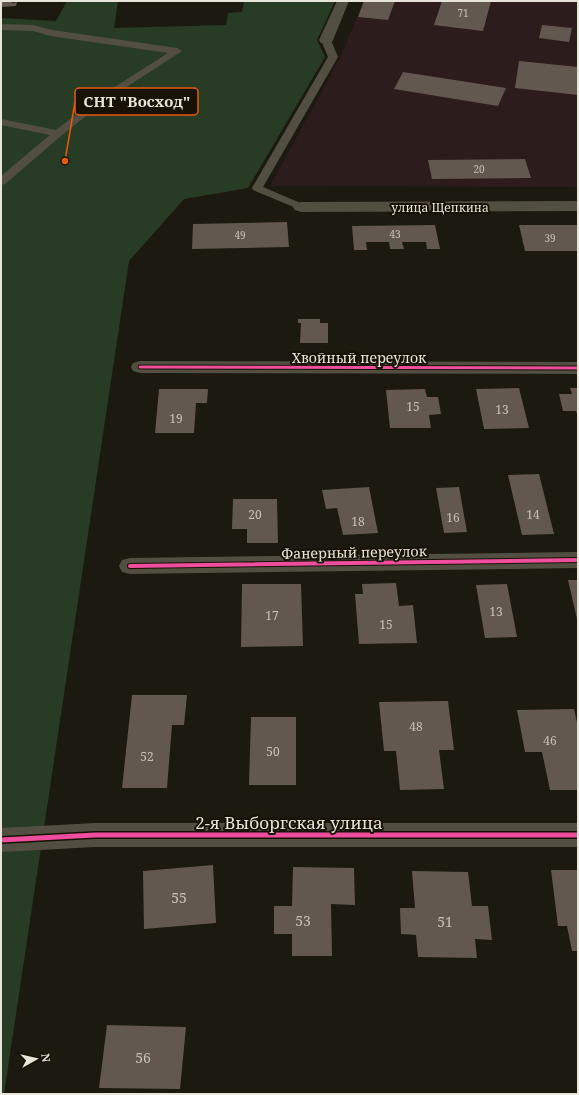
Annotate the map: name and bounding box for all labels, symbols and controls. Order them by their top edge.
house number: 71 [457,6,469,20]
callout: СНТ "Восход" [75,88,198,115]
text: СНТ "Восход" [84,91,190,111]
house number: 20 [473,162,485,176]
street label: улица Щепкина [391,199,489,216]
house number: 43 [389,227,401,241]
house number: 49 [234,228,246,242]
house number: 39 [544,231,556,245]
street label: Хвойный переулок [292,348,427,367]
house number: 15 [406,398,420,415]
house number: 13 [495,401,509,418]
house number: 19 [169,410,183,427]
house number: 20 [248,506,262,523]
house number: 14 [526,506,540,523]
house number: 16 [446,509,460,526]
house number: 18 [351,513,365,530]
street label: Фанерный переулок [281,541,428,563]
house number: 13 [489,603,503,620]
house number: 17 [265,607,279,624]
house number: 15 [379,616,393,633]
house number: 48 [409,718,423,735]
house number: 46 [543,732,557,749]
house number: 50 [266,743,280,760]
house number: 52 [140,748,154,765]
street label: 2-я Выборгская улица [195,811,383,834]
house number: 55 [171,888,187,907]
house number: 53 [295,911,311,930]
house number: 51 [437,912,453,931]
north arrow [16,1039,56,1079]
house number: 56 [135,1048,151,1067]
text: N [38,1052,54,1063]

